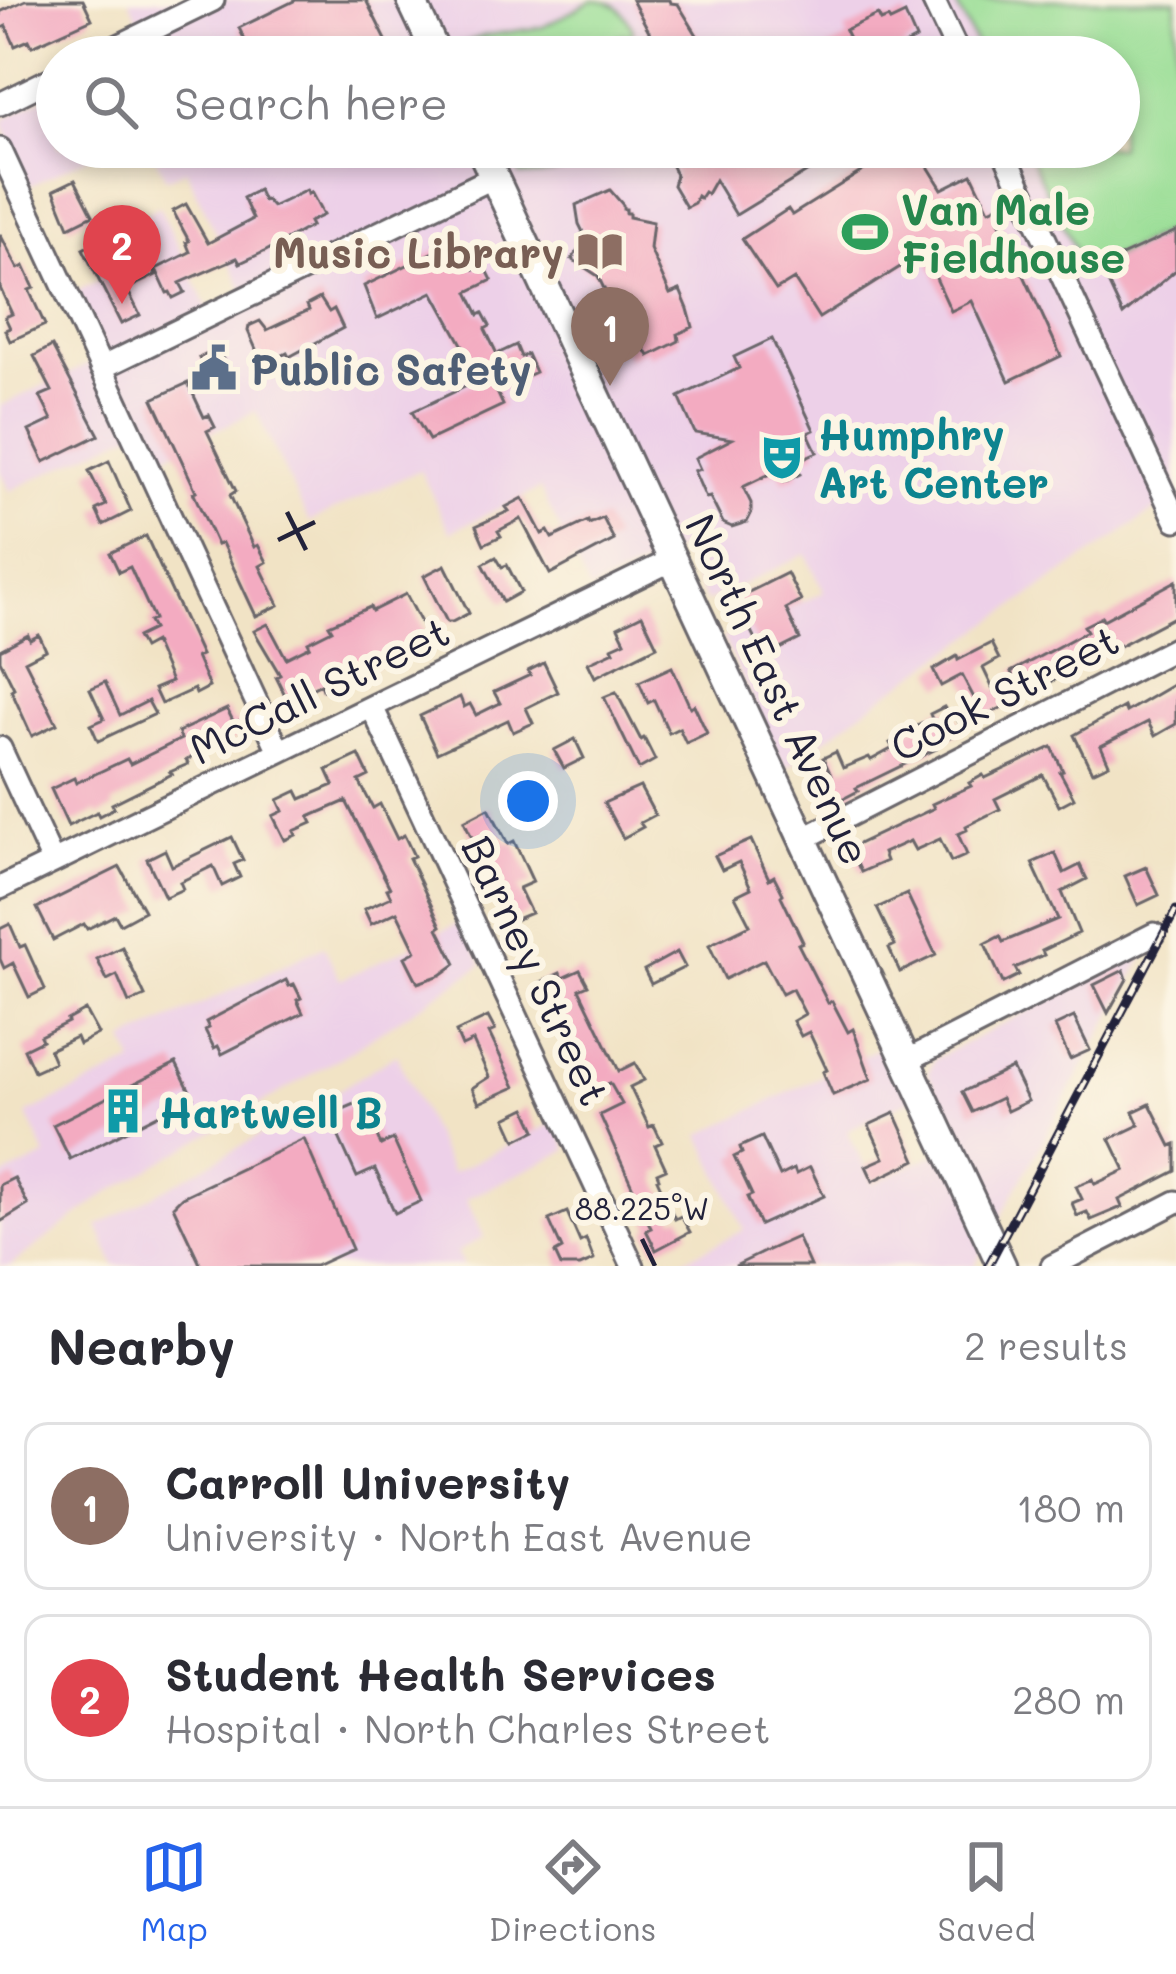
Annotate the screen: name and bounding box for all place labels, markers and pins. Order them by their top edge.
place label: Van Male Fieldhouse [901,181,1125,284]
pin: 2 [83,205,161,304]
sports icon: Van Male Fieldhouse [840,207,890,257]
place label: Music Library [273,224,564,279]
library icon: Music Library [575,226,625,276]
pin: 1 [571,287,649,386]
place label: Public Safety [250,341,532,396]
public building icon: Public Safety [189,343,239,393]
place label: Humphry Art Center [818,406,1049,509]
theatre icon: Humphry Art Center [757,432,807,482]
place label: Hartwell B [159,1084,383,1139]
building icon: Hartwell B [98,1086,148,1136]

